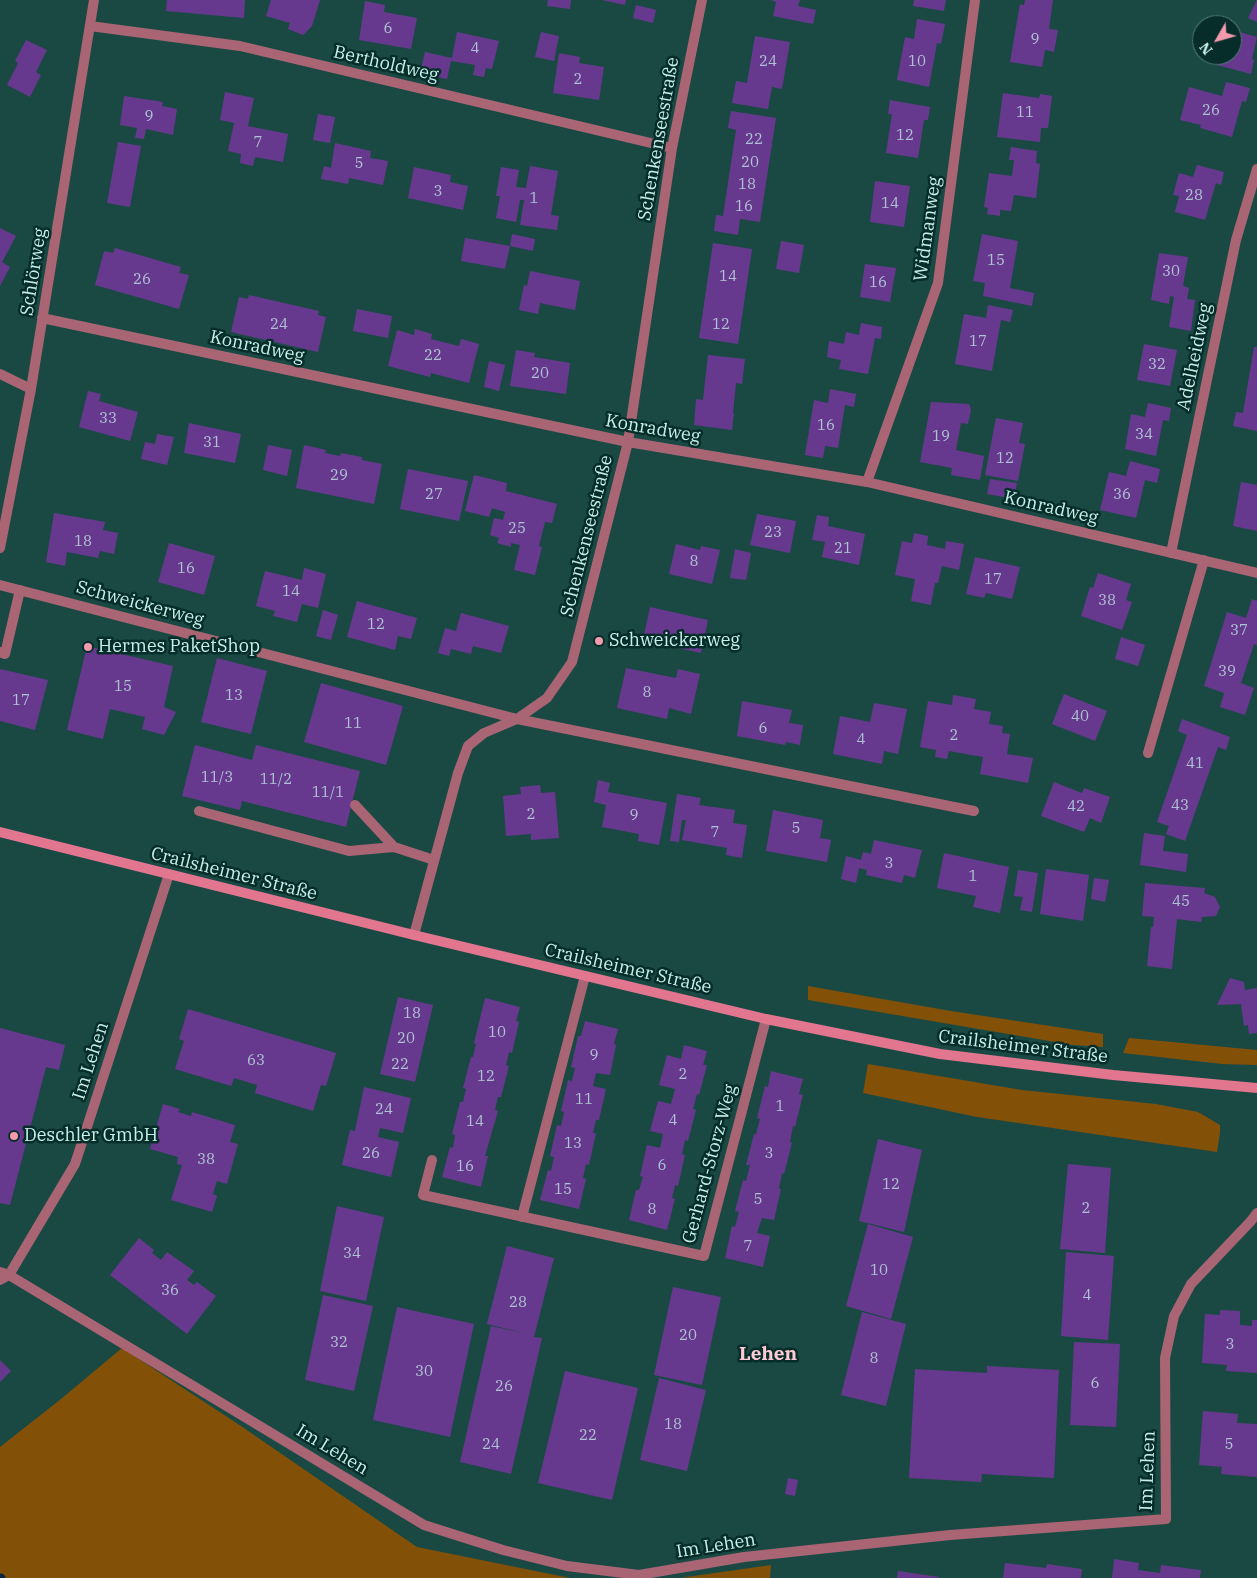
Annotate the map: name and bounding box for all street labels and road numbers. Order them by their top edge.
street label: Bertholdweg [331,41,441,87]
street label: Schenkenseestraße [634,56,684,222]
street label: Widmanweg [910,175,946,283]
street label: Schlörweg [16,227,52,317]
street label: Adelheidweg [1173,301,1217,413]
street label: Konradweg [208,326,306,368]
street label: Konradweg [604,410,702,448]
street label: Schenkenseestraße [556,453,618,619]
street label: Konradweg [1002,487,1100,529]
street label: Schweickerweg [74,577,206,631]
street label: Crailsheimer Straße [149,843,319,905]
street label: Crailsheimer Straße [543,939,713,999]
street label: Im Lehen [68,1019,114,1103]
street label: Crailsheimer Straße [937,1026,1109,1068]
street label: Gerhard-Storz-Weg [678,1082,742,1246]
street label: Im Lehen [292,1420,372,1480]
street label: Im Lehen [1136,1431,1160,1511]
street label: Im Lehen [675,1529,757,1563]

